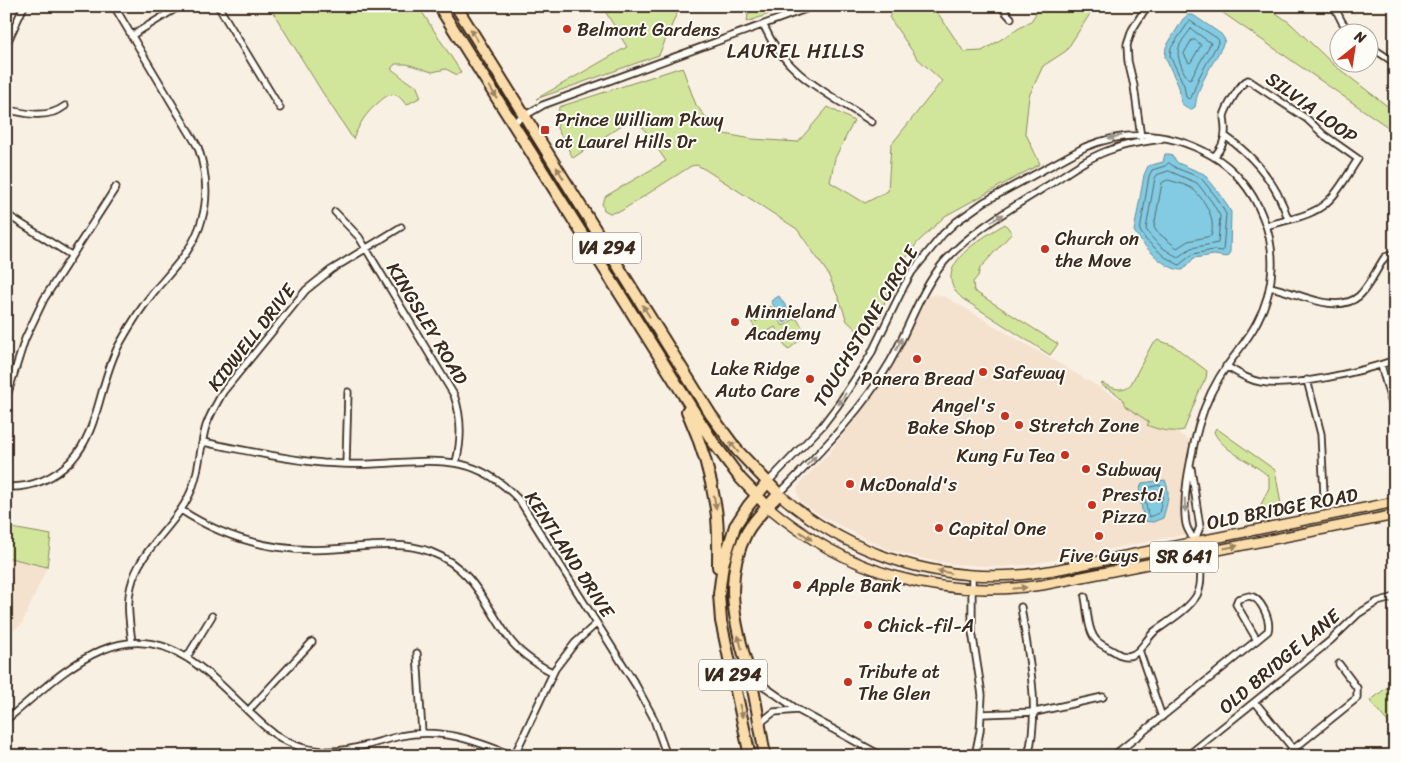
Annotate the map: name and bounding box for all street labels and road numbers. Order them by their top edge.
street label: SILVIA LOOP [1259,63,1365,152]
road number: VA 294 [573,232,641,264]
street label: TOUCHSTONE CIRCLE [804,238,928,413]
street label: KINGSLEY ROAD [378,255,478,392]
street label: KIDWELL DRIVE [199,275,305,398]
street label: OLD BRIDGE ROAD [1204,478,1361,539]
street label: KENTLAND DRIVE [516,484,624,626]
road number: SR 641 [1150,542,1218,572]
street label: OLD BRIDGE LANE [1211,599,1349,722]
road number: VA 294 [699,660,767,690]

